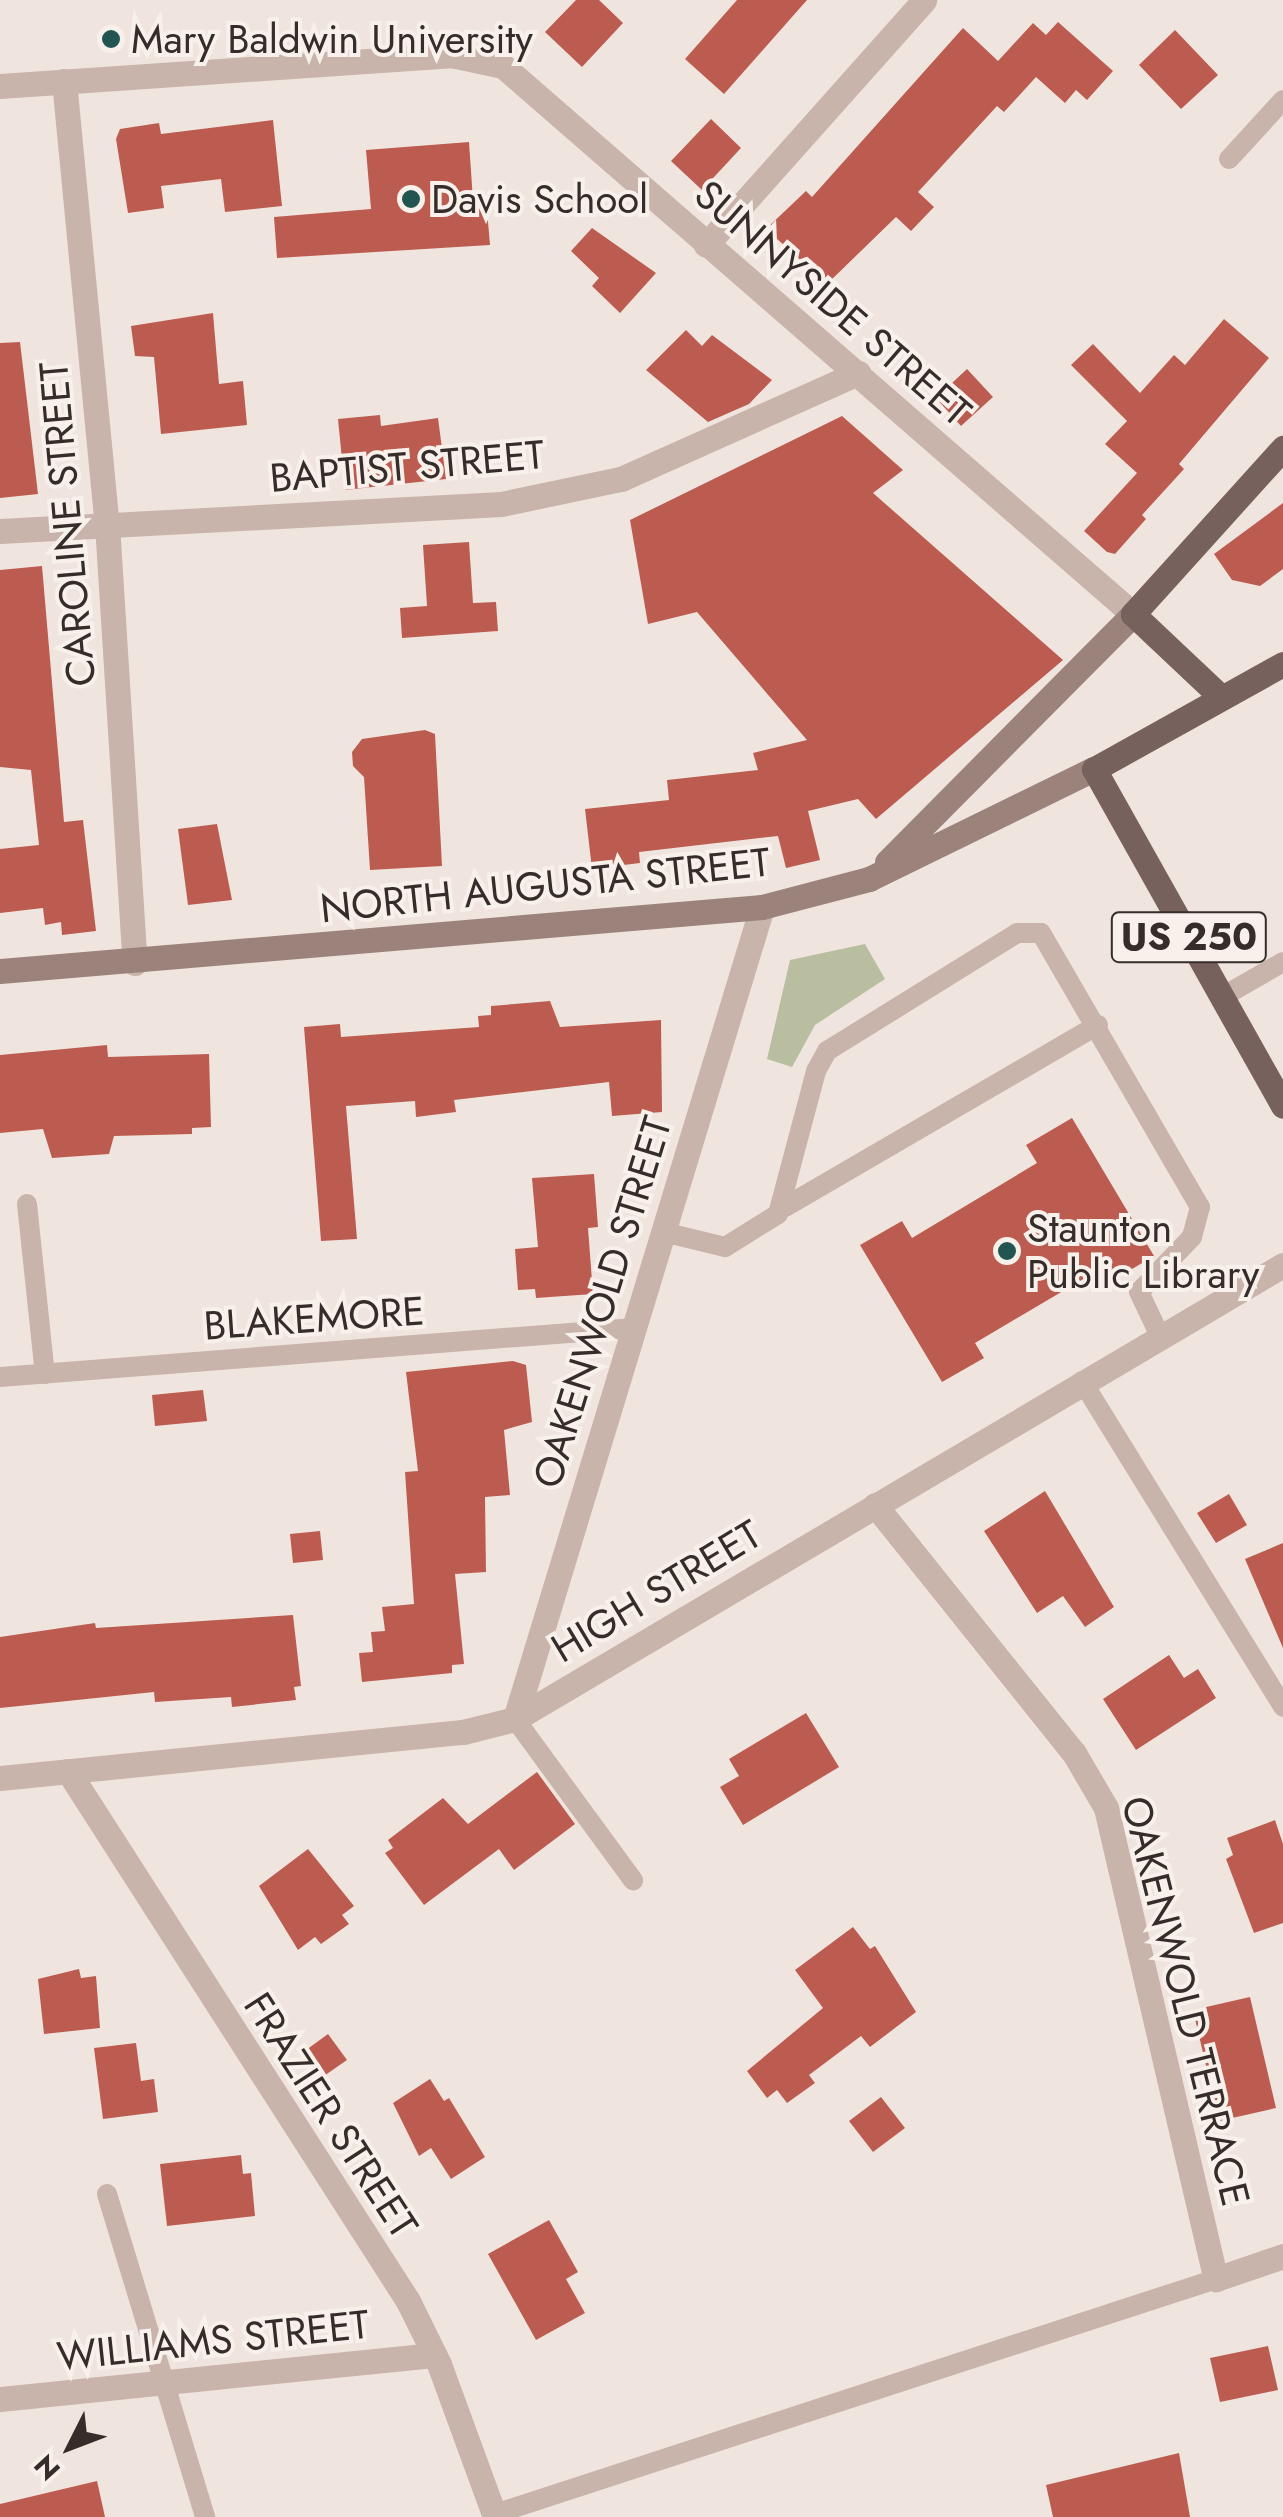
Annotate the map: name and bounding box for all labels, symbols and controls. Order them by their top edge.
place label: Mary Baldwin University [131,15,533,63]
marker: Mary Baldwin University [100,28,122,50]
street label: SUNNYSIDE STREET [685,170,981,436]
place label: Davis School [431,175,648,223]
marker: Davis School [400,188,422,210]
street label: CAROLINE STREET [29,360,105,688]
street label: BAPTIST STREET [268,430,546,502]
street label: NORTH AUGUSTA STREET [318,838,772,932]
road number: US 250 [1109,904,1269,970]
street label: OAKENWOLD STREET [523,1111,681,1493]
place label: Staunton Public Library [1027,1204,1259,1298]
marker: Staunton Public Library [996,1240,1018,1262]
street label: BLAKEMORE [202,1286,426,1350]
street label: HIGH STREET [543,1510,769,1672]
street label: OAKENWOLD TERRACE [1112,1791,1260,2211]
street label: FRAZIER STREET [234,1984,428,2246]
street label: WILLIAMS STREET [55,2300,371,2380]
north arrow [20,2397,120,2497]
text: N [25,2445,70,2489]

